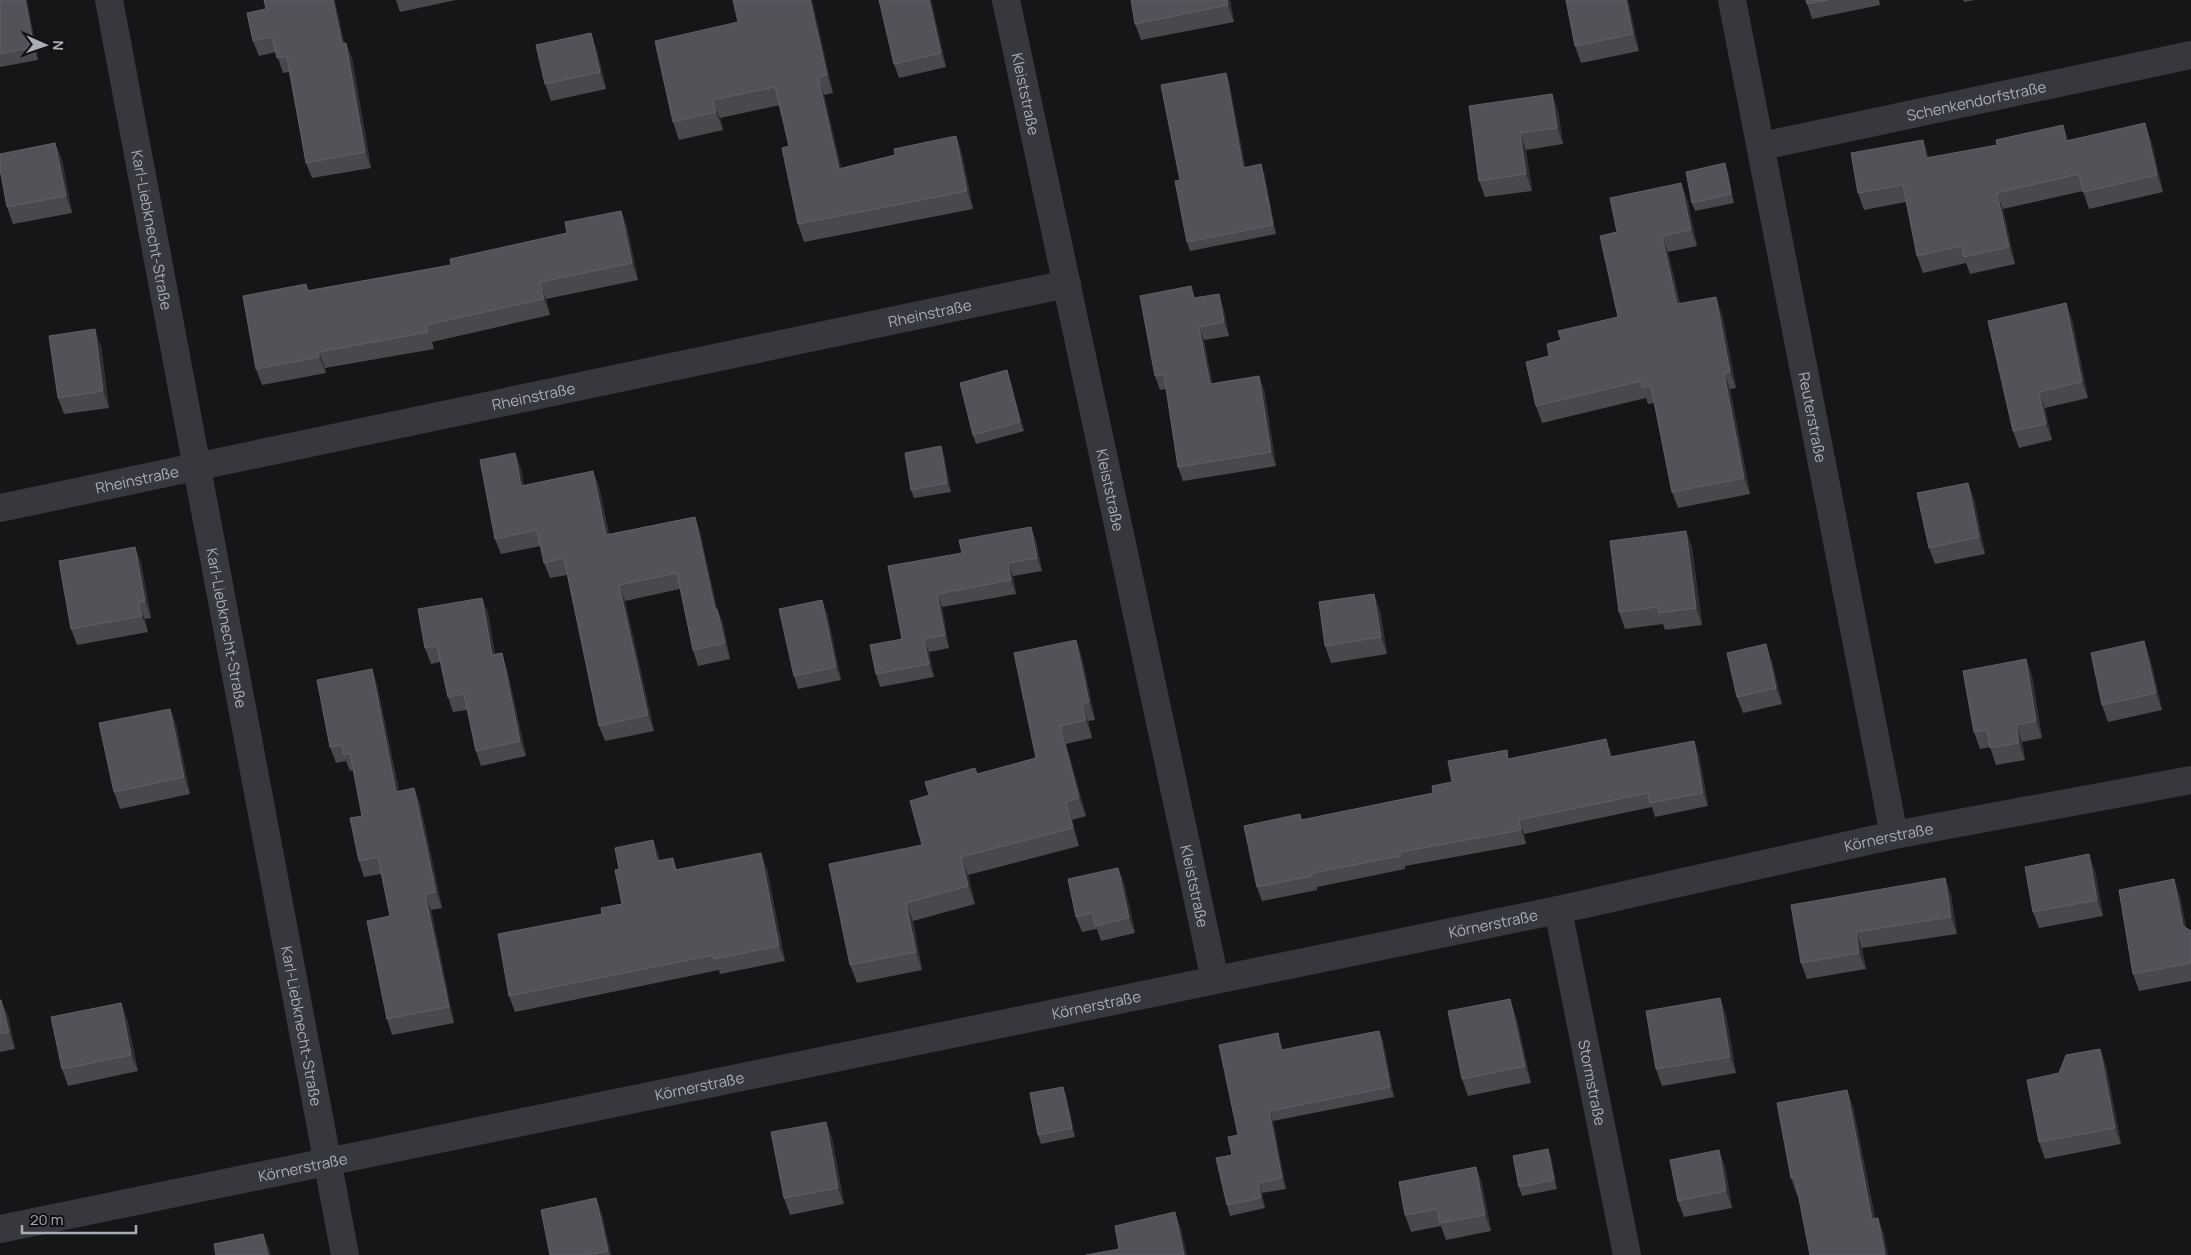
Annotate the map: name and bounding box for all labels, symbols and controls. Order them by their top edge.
north arrow [20,20,70,70]
text: N [49,40,68,51]
street label: Kleiststraße [1007,51,1045,137]
street label: Schenkendorfstraße [1904,75,2048,126]
street label: Karl-Liebknecht-Straße [127,148,178,312]
street label: Rheinstraße [886,294,974,332]
street label: Reuterstraße [1794,370,1832,465]
street label: Rheinstraße [490,377,577,415]
street label: Kleiststraße [1091,447,1130,533]
street label: Rheinstraße [93,460,181,498]
street label: Karl-Liebknecht-Straße [202,546,252,710]
street label: Körnerstraße [1842,817,1935,856]
street label: Kleiststraße [1176,843,1214,929]
street label: Körnerstraße [1447,904,1540,943]
street label: Karl-Liebknecht-Straße [277,944,327,1108]
street label: Körnerstraße [1050,985,1143,1024]
street label: Stormstraße [1574,1038,1611,1128]
street label: Körnerstraße [653,1066,746,1105]
street label: Körnerstraße [256,1148,349,1186]
scale bar [22,1202,136,1234]
text: 20 m [30,1209,63,1230]

